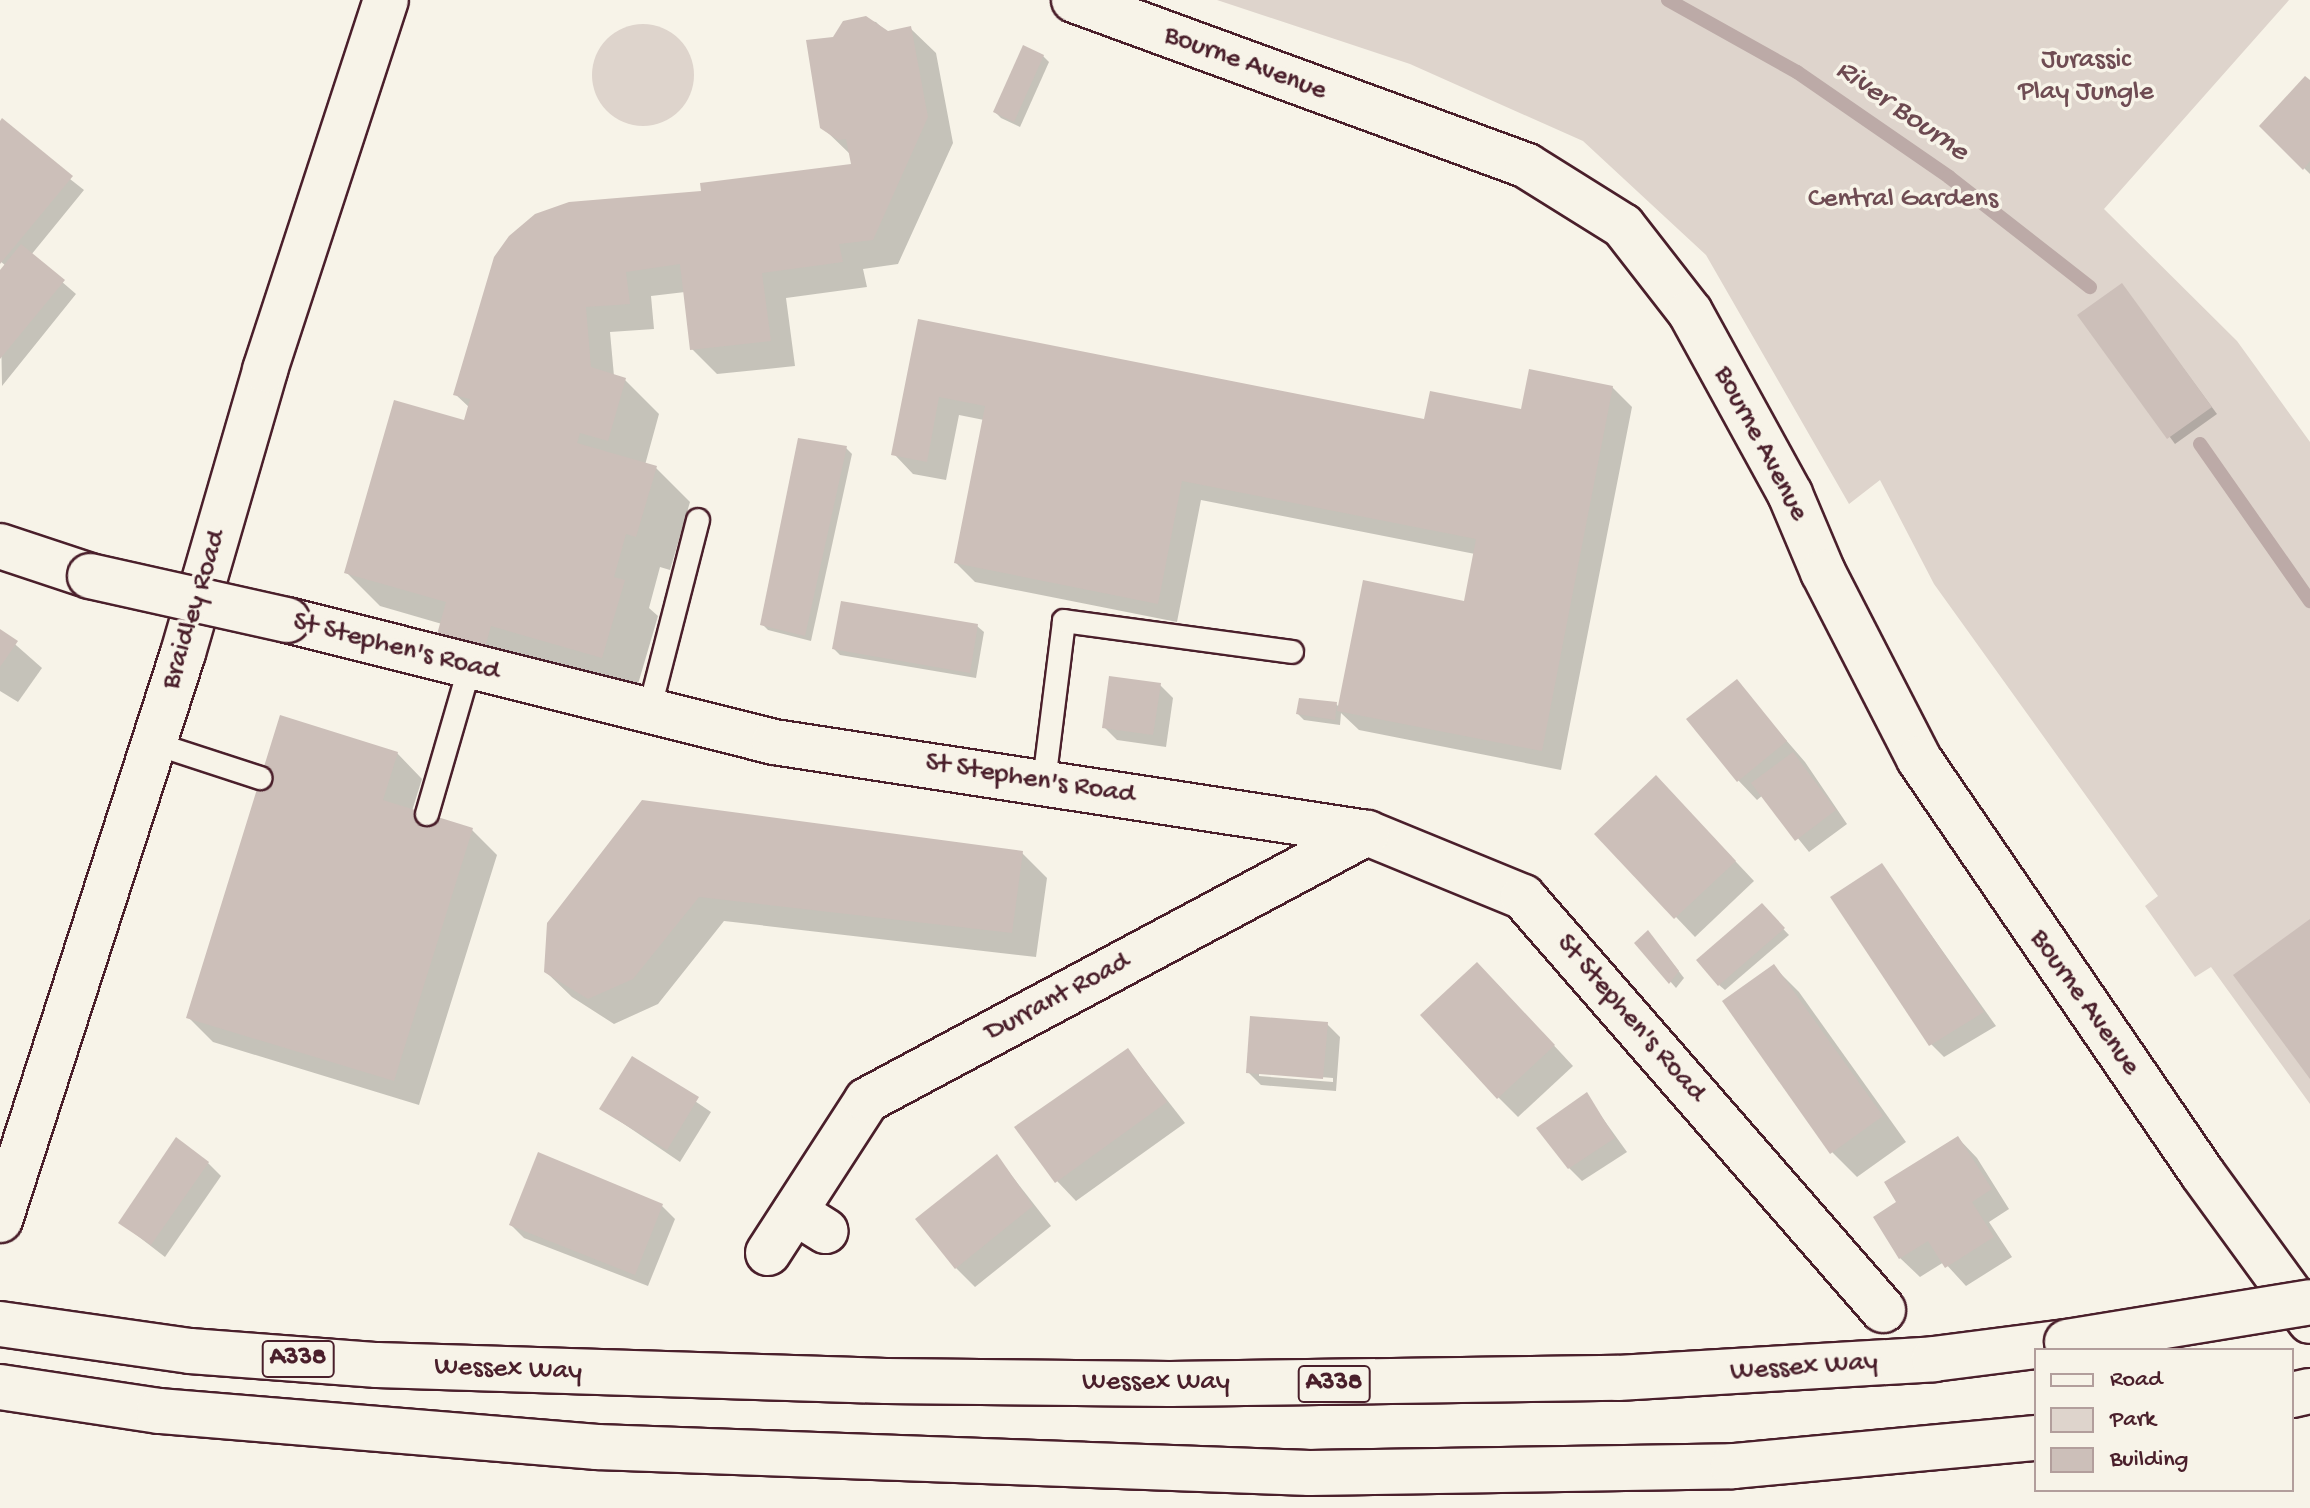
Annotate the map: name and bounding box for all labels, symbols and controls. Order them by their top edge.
street label: Bourne Avenue [1159,19,1331,109]
park label: Jurassic Play Jungle [2018,44,2154,110]
water label: River Bourne [1828,53,1974,171]
park label: Central Gardens [1808,183,1998,217]
street label: Bourne Avenue [1705,361,1815,527]
street label: Braidley Road [155,526,235,694]
street label: St Stephen's Road [289,606,503,690]
street label: St Stephen's Road [923,747,1137,813]
street label: Bourne Avenue [2021,924,2147,1082]
street label: St Stephen's Road [1548,928,1712,1110]
street label: Durrant Road [980,946,1136,1050]
road number: A338 [260,1337,336,1381]
street label: Wessex Way [1729,1346,1879,1390]
legend [2034,1348,2294,1492]
street label: Wessex Way [434,1351,582,1389]
road number: A338 [1296,1362,1372,1406]
street label: Wessex Way [1082,1366,1230,1400]
text: Road [2110,1366,2162,1395]
text: Park [2110,1406,2156,1435]
text: Building [2110,1446,2188,1475]

